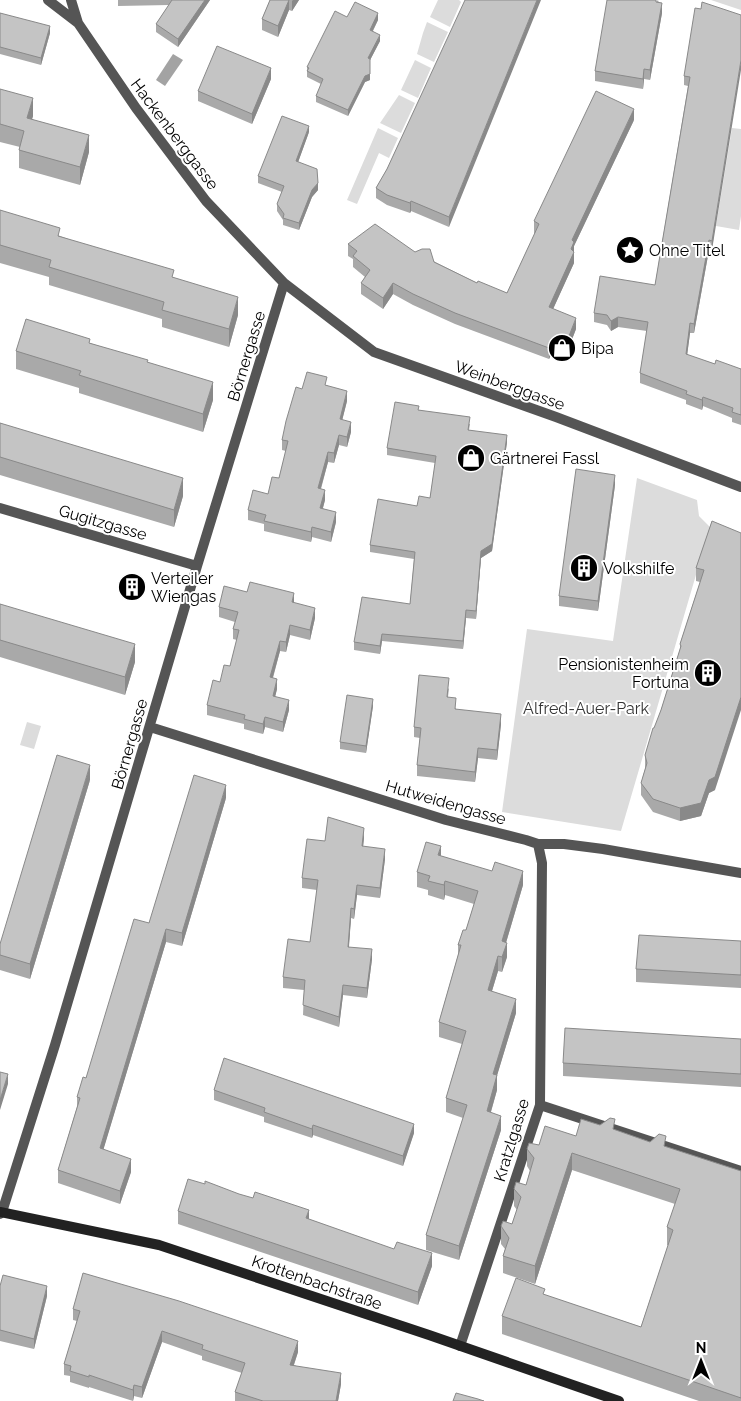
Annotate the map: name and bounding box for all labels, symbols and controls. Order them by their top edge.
street label: Hackenberggasse [127,75,223,194]
place icon: Ohne Titel [615,235,645,265]
place label: Ohne Titel [649,241,726,260]
street label: Börnergasse [224,309,269,404]
shop icon: Bipa [547,333,577,363]
place label: Bipa [581,339,614,358]
street label: Weinberggasse [452,357,568,414]
shop icon: Gärtnerei Fassl [456,443,486,473]
place label: Gärtnerei Fassl [490,449,600,468]
street label: Gugitzgasse [57,501,149,544]
building icon: Volkshilfe [569,553,599,583]
place label: Volkshilfe [603,559,674,578]
place label: Verteiler Wiengas [151,569,217,606]
building icon: Verteiler Wiengas [117,572,147,602]
place label: Pensionistenheim Fortuna [558,655,689,692]
building icon: Pensionistenheim Fortuna [693,658,723,688]
street label: Börnergasse [107,697,151,792]
park label: Alfred-Auer-Park [523,699,649,718]
street label: Hutweidengasse [383,776,508,829]
street label: Kratzlgasse [490,1096,533,1184]
street label: Krottenbachstraße [249,1251,385,1314]
north arrow [676,1336,726,1386]
text: N [696,1340,706,1356]

